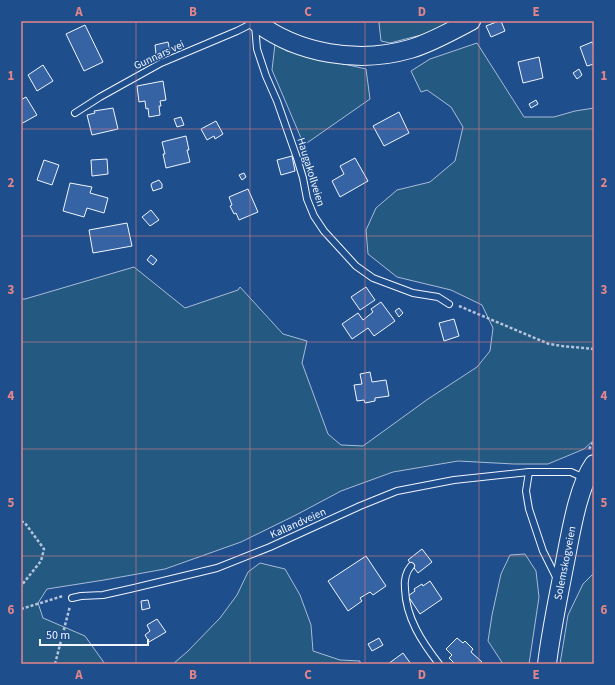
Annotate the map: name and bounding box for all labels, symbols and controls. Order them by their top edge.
text: A [74,3,83,21]
text: B [189,3,197,21]
text: C [304,3,312,21]
text: D [418,3,426,21]
text: E [532,3,540,21]
street label: Gunnars vei [131,37,187,73]
text: 1 [8,67,15,85]
text: 1 [601,67,608,85]
street label: Haugakollveien [293,136,329,208]
text: 2 [8,174,15,192]
text: 2 [601,174,608,192]
text: 3 [8,281,15,299]
text: 3 [601,281,608,299]
text: 4 [8,387,15,405]
text: 4 [601,387,608,405]
text: 5 [8,494,15,512]
text: 5 [601,494,608,512]
street label: Kallandveien [268,504,328,542]
street label: Solemskogveien [550,525,580,601]
text: 6 [8,601,15,619]
text: 6 [601,601,608,619]
scale bar [40,621,148,647]
text: 50 m [46,627,70,644]
text: A [74,666,83,684]
text: B [189,666,197,684]
text: C [304,666,312,684]
text: D [418,666,426,684]
text: E [532,666,540,684]

